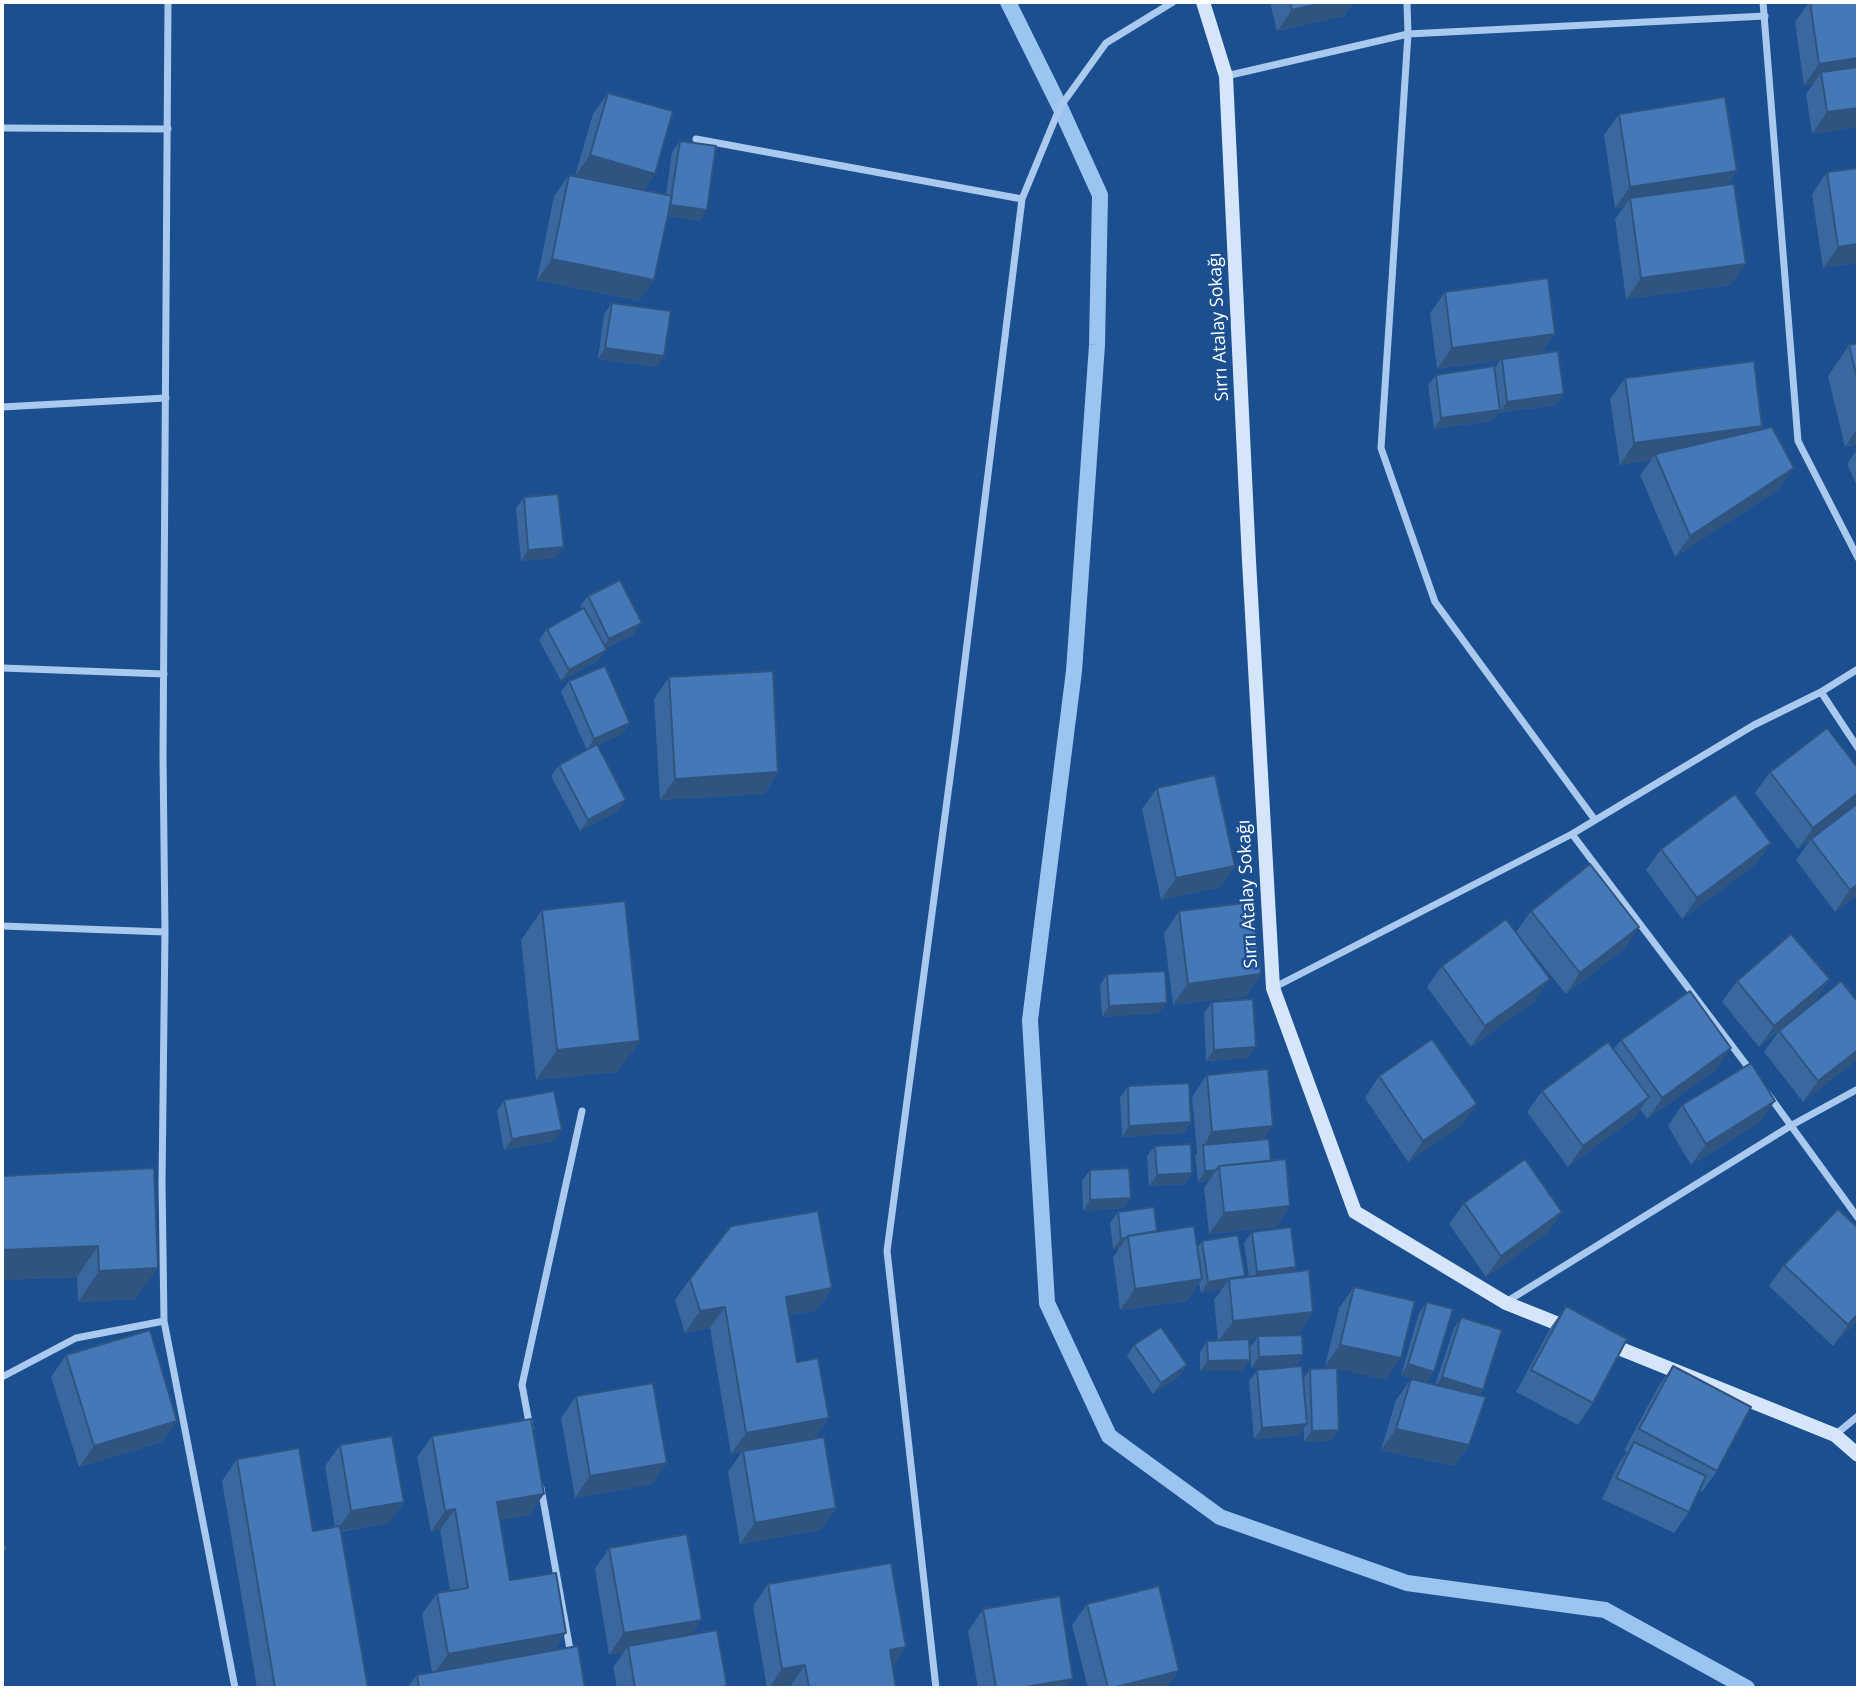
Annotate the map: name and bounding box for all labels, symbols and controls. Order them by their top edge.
street label: Sırrı Atalay Sokağı [1204,252,1234,402]
street label: Sırrı Atalay Sokağı [1233,819,1263,969]

